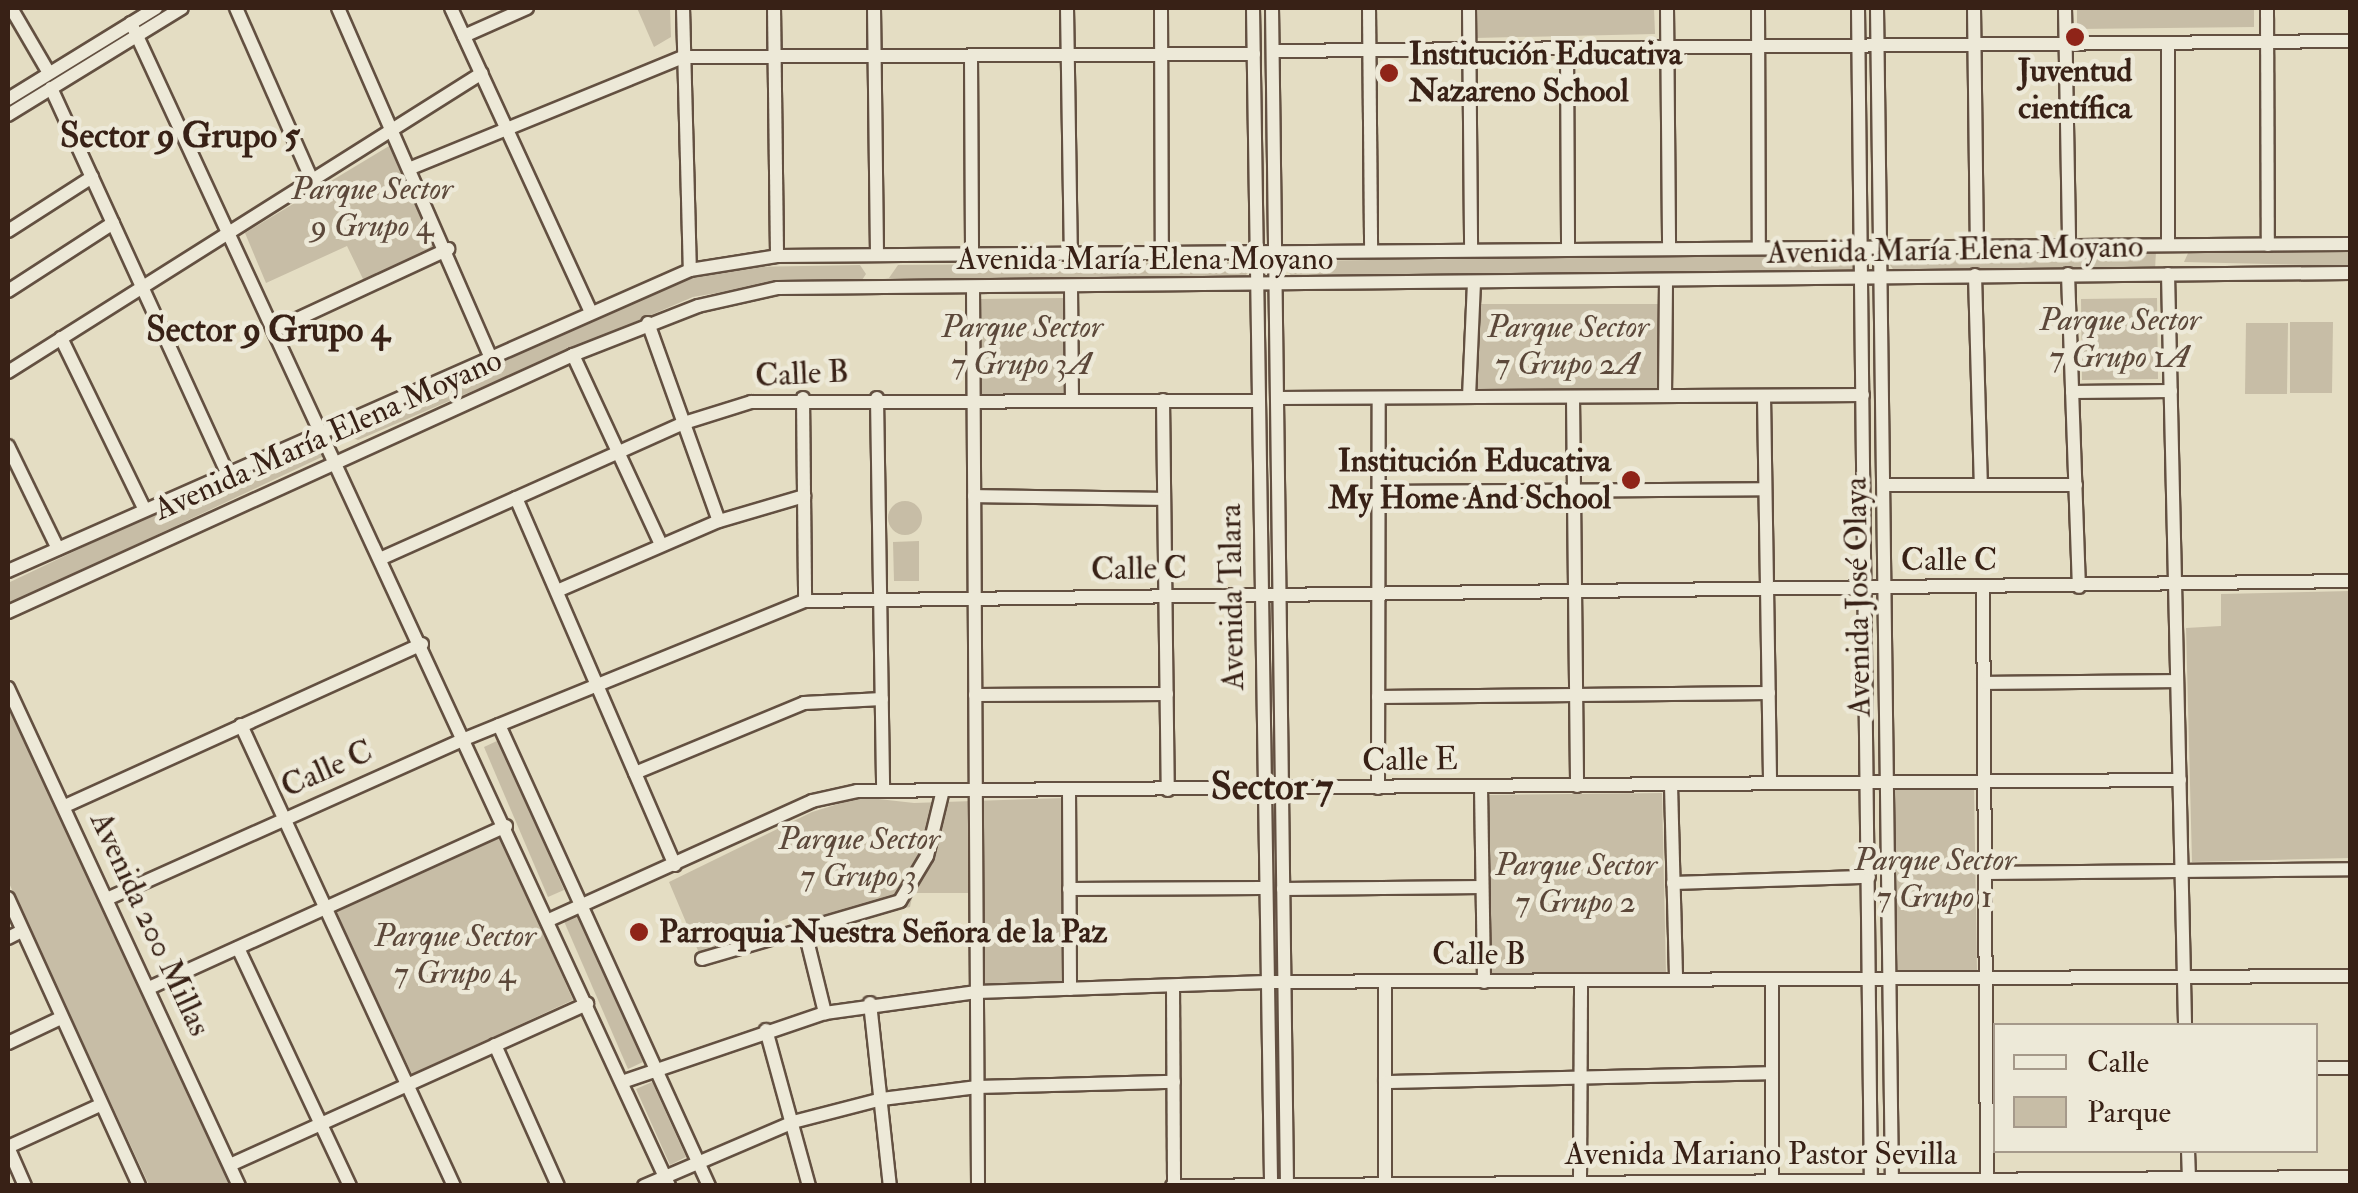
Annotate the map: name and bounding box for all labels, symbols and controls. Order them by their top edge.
marker: Juventud científica [2064,26,2086,48]
place label: Institución Educativa Nazareno School [1409,36,1682,111]
place label: Juventud científica [2018,53,2132,128]
marker: Institución Educativa Nazareno School [1378,62,1400,84]
district label: Sector 9 Grupo 5 [60,115,300,157]
park label: Parque Sector 9 Grupo 4 [291,171,453,246]
street label: Avenida María Elena Moyano [1766,228,2144,272]
street label: Avenida María Elena Moyano [957,240,1333,278]
park label: Parque Sector 7 Grupo 1A [2039,302,2201,377]
district label: Sector 9 Grupo 4 [146,309,390,351]
park label: Parque Sector 7 Grupo 3A [941,309,1103,384]
park label: Parque Sector 7 Grupo 2A [1487,309,1649,384]
street label: Avenida María Elena Moyano [148,341,508,529]
street label: Calle B [754,352,850,396]
place label: Institución Educativa My Home And School [1328,443,1611,518]
marker: Institución Educativa My Home And School [1620,469,1642,491]
street label: Avenida José Olaya [1837,477,1879,717]
street label: Avenida Talara [1211,503,1253,691]
street label: Calle C [1901,541,1997,579]
street label: Calle C [1091,549,1187,589]
street label: Calle C [275,732,379,806]
street label: Calle E [1362,740,1458,780]
district label: Sector 7 [1211,765,1333,811]
street label: Avenida 200 Millas [81,806,219,1042]
park label: Parque Sector 7 Grupo 3 [778,821,940,896]
park label: Parque Sector 7 Grupo 1 [1854,842,2016,917]
park label: Parque Sector 7 Grupo 2 [1495,847,1657,922]
place label: Parroquia Nuestra Señora de la Paz [659,913,1107,951]
park label: Parque Sector 7 Grupo 4 [374,918,536,993]
marker: Parroquia Nuestra Señora de la Paz [628,921,650,943]
street label: Calle B [1432,935,1526,973]
legend [1993,1023,2318,1153]
text: Calle [2087,1044,2149,1081]
text: Parque [2087,1094,2171,1131]
street label: Avenida Mariano Pastor Sevilla [1565,1135,1957,1173]

